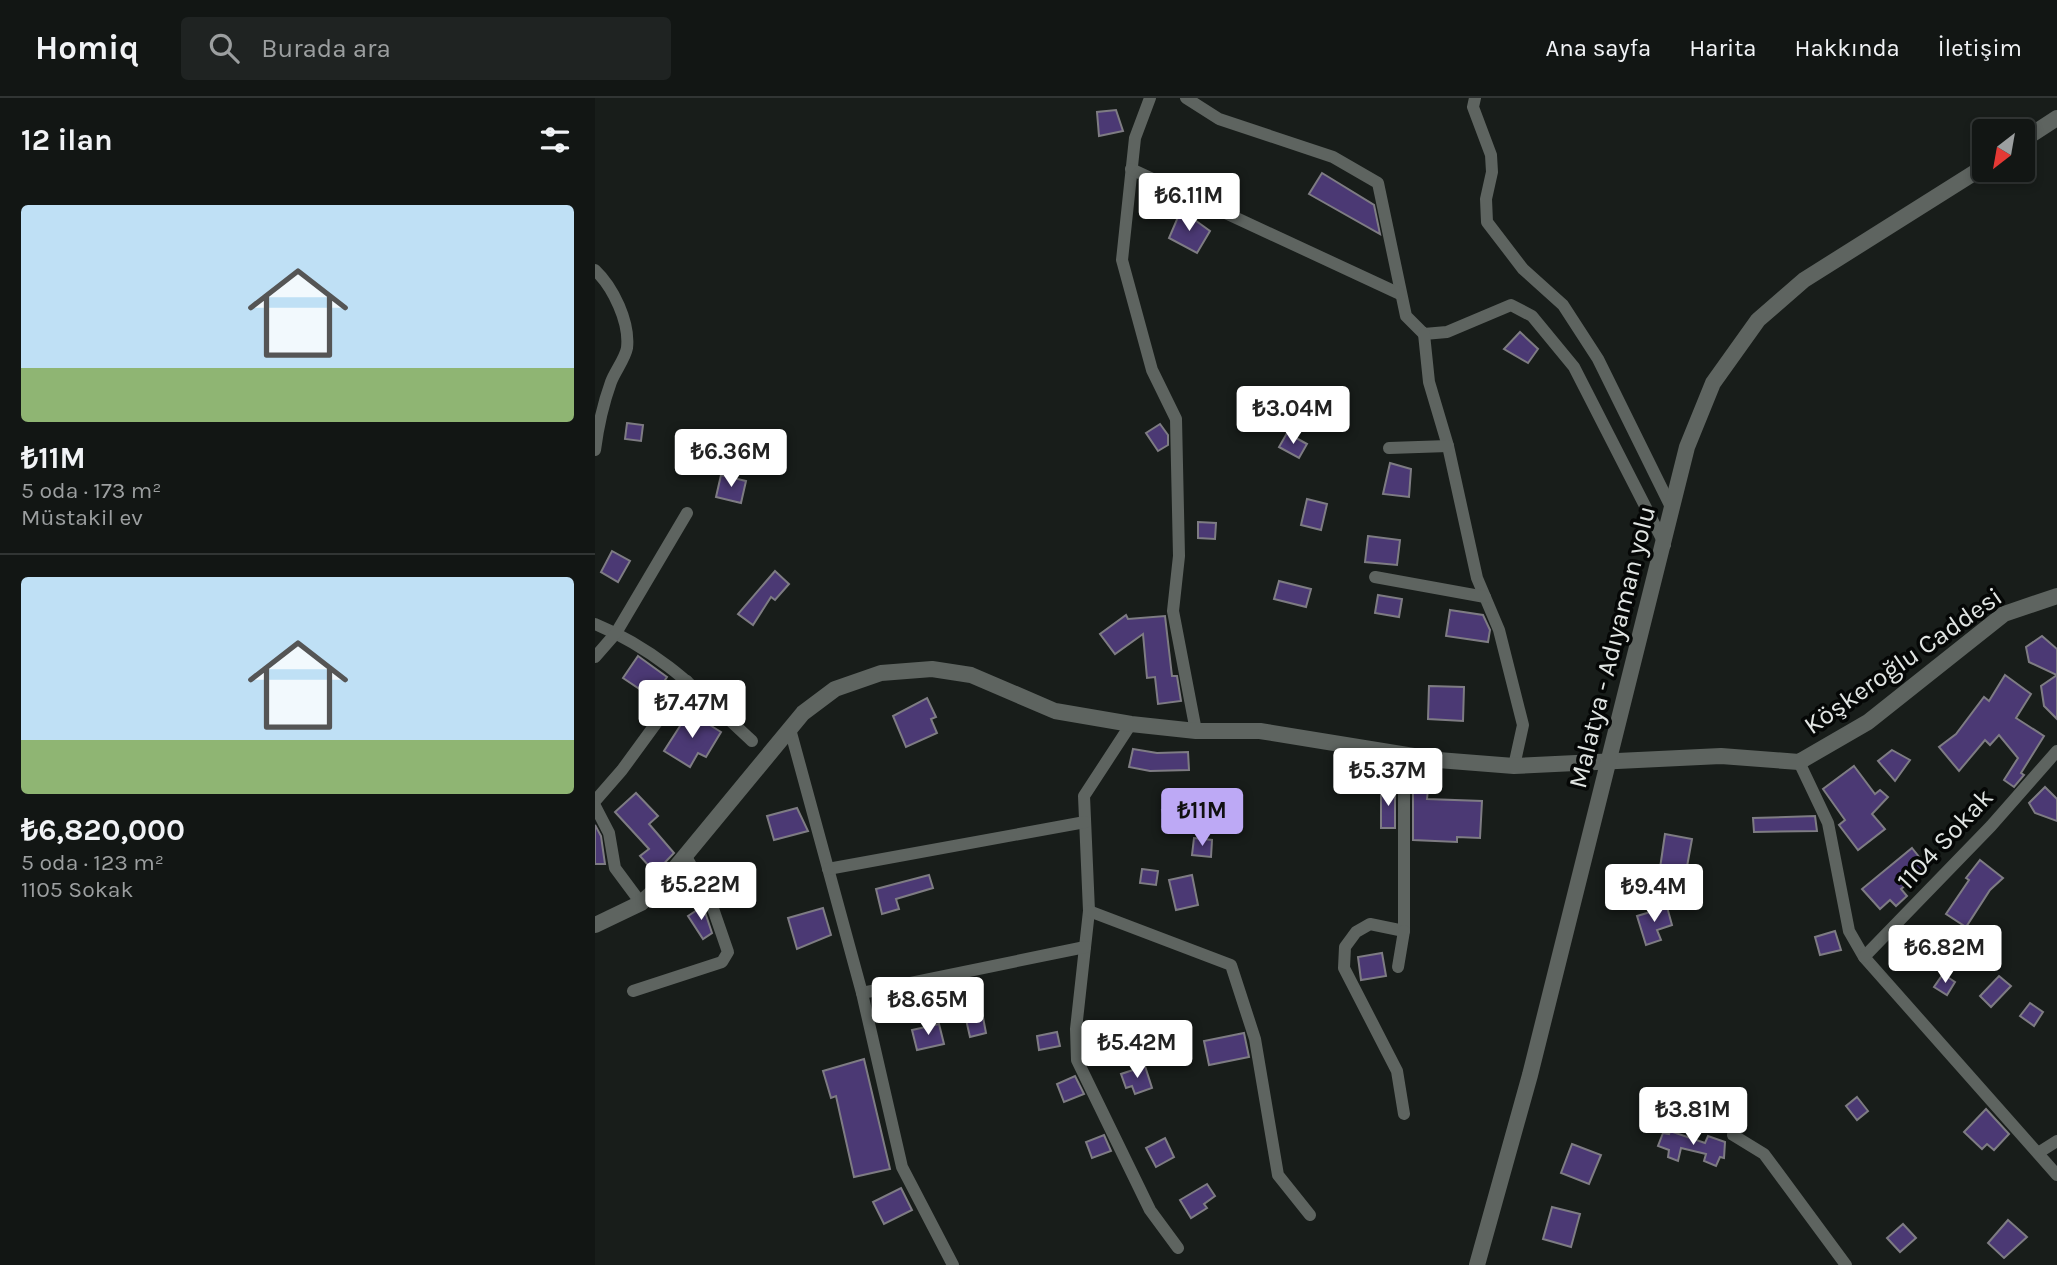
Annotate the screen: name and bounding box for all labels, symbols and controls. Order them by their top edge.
search box [181,17,671,80]
text: Homiq [35,29,139,67]
icon: search [205,29,243,67]
text: Burada ara [261,33,391,64]
text: Ana sayfa [1546,34,1651,62]
text: Harita [1689,34,1756,62]
text: Hakkında [1794,34,1900,62]
text: İletişim [1938,34,2022,62]
north arrow [1972,119,2035,182]
map controls [1972,119,2035,182]
icon: filters [536,121,574,159]
text: 12 ilan [21,122,113,158]
pin: ₺6.11M [1132,174,1246,233]
text: ₺6.11M [1155,182,1223,209]
icon: home [235,250,361,376]
pin: ₺3.04M [1236,386,1350,446]
text: ₺3.04M [1253,395,1333,422]
pin: ₺6.36M [674,430,788,489]
text: ₺6.36M [691,438,771,465]
text: ₺11M [21,440,86,476]
text: 5 oda · 173 m² [21,477,162,504]
street label: Malatya - Adıyaman yolu [1562,503,1662,791]
text: Müstakil ev [21,504,143,531]
street label: Köşkeroğlu Caddesi [1798,581,2008,741]
icon: home [235,622,361,748]
pin: ₺7.47M [635,680,749,740]
text: ₺7.47M [655,689,729,716]
pin: ₺5.37M [1331,748,1445,808]
text: ₺5.37M [1349,757,1427,784]
street label: 1104 Sokak [1890,782,2000,896]
pin: ₺11M [1161,788,1243,848]
text: ₺11M [1177,797,1227,824]
text: ₺6,820,000 [21,812,185,848]
text: 5 oda · 123 m² [21,849,164,876]
pin: ₺5.22M [644,862,758,922]
pin: ₺9.4M [1605,864,1703,924]
text: ₺5.22M [661,871,741,898]
text: ₺9.4M [1621,873,1687,900]
text: 1105 Sokak [21,876,133,903]
pin: ₺6.82M [1888,926,2002,985]
text: ₺6.82M [1905,934,1985,961]
pin: ₺8.65M [871,978,985,1037]
text: ₺8.65M [888,986,968,1013]
pin: ₺5.42M [1080,1020,1194,1080]
text: ₺5.42M [1097,1029,1177,1056]
pin: ₺3.81M [1636,1088,1750,1147]
text: ₺3.81M [1655,1096,1731,1123]

